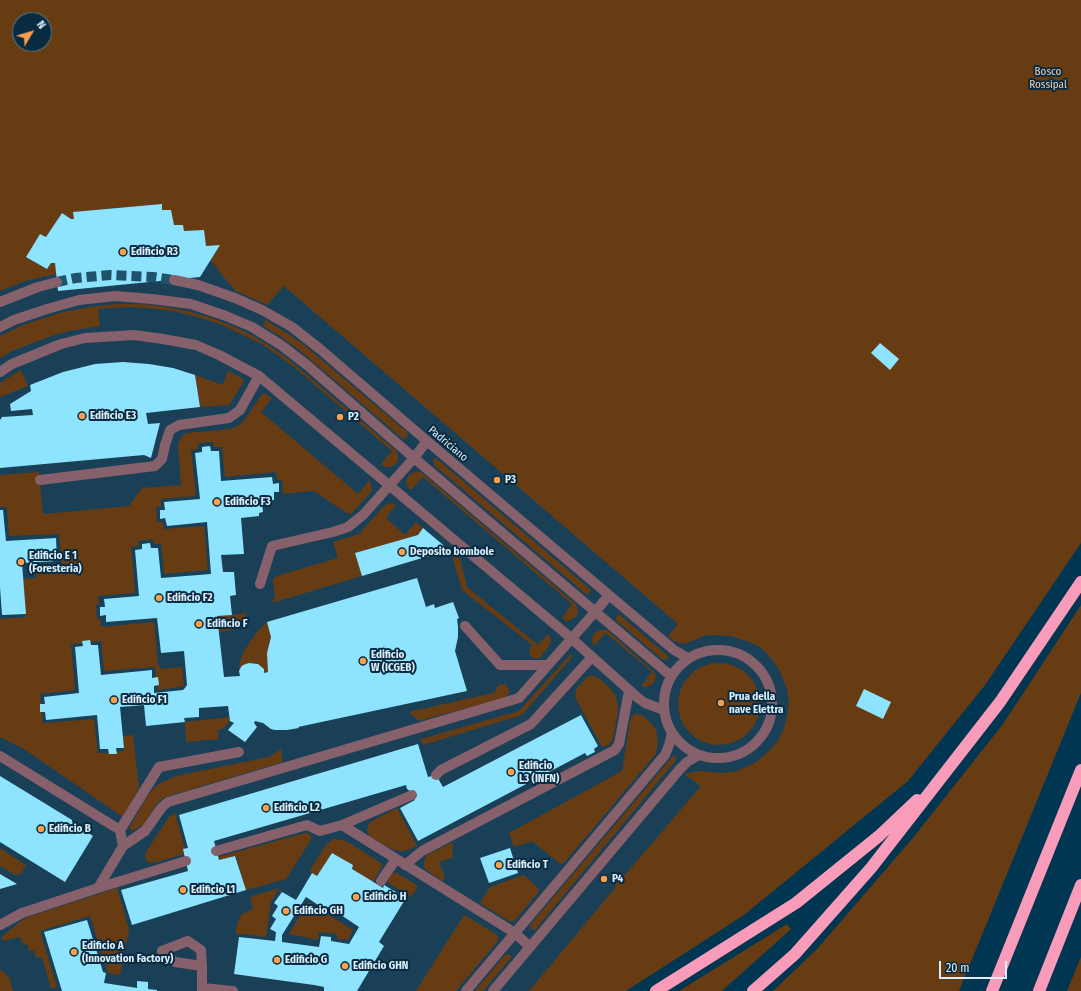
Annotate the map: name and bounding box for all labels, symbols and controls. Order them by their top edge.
north arrow [12,12,52,52]
text: N [34,18,48,32]
park label: Bosco Rossipal [1029,65,1067,91]
place label: Edificio R3 [131,245,178,259]
marker: Edificio R3 [118,247,128,257]
place label: Edificio E3 [90,409,136,423]
place label: P2 [348,410,359,424]
marker: Edificio E3 [77,411,87,421]
marker: P2 [335,412,345,422]
street label: Padriciano [426,424,470,464]
place label: P3 [505,473,516,487]
marker: P3 [492,475,502,485]
place label: Edificio F3 [225,495,271,509]
marker: Edificio F3 [212,497,222,507]
place label: Deposito bombole [410,545,494,559]
marker: Deposito bombole [397,547,407,557]
place label: Edificio E 1 (Foresteria) [29,549,82,575]
marker: Edificio E 1 (Foresteria) [16,557,26,567]
place label: Edificio F2 [167,591,213,605]
marker: Edificio F2 [154,593,164,603]
place label: Edificio F [207,617,248,631]
marker: Edificio F [194,619,204,629]
place label: Edificio W (ICGEB) [371,648,415,674]
marker: Edificio W (ICGEB) [358,656,368,666]
place label: Prua della nave Elettra [729,690,784,716]
place label: Edificio F1 [122,693,167,707]
marker: Edificio F1 [109,695,119,705]
marker: Prua della nave Elettra [716,698,726,708]
place label: Edificio L3 (INFN) [519,759,559,785]
marker: Edificio L3 (INFN) [506,767,516,777]
place label: Edificio L2 [274,801,320,815]
marker: Edificio L2 [261,803,271,813]
place label: Edificio B [49,822,91,836]
marker: Edificio B [36,824,46,834]
place label: Edificio T [507,858,548,872]
marker: Edificio T [494,860,504,870]
place label: P4 [612,872,623,886]
marker: P4 [599,874,609,884]
place label: Edificio L1 [191,883,235,897]
marker: Edificio L1 [178,885,188,895]
place label: Edificio H [364,890,406,904]
marker: Edificio H [351,892,361,902]
place label: Edificio GH [294,904,343,918]
marker: Edificio GH [281,906,291,916]
place label: Edificio A (Innovation Factory) [82,939,173,965]
marker: Edificio A (Innovation Factory) [69,947,79,957]
place label: Edificio G [285,953,327,967]
scale bar [941,953,1009,979]
marker: Edificio G [272,955,282,965]
place label: Edificio GHN [353,959,408,973]
marker: Edificio GHN [340,961,350,971]
text: 20 m [946,961,970,975]

